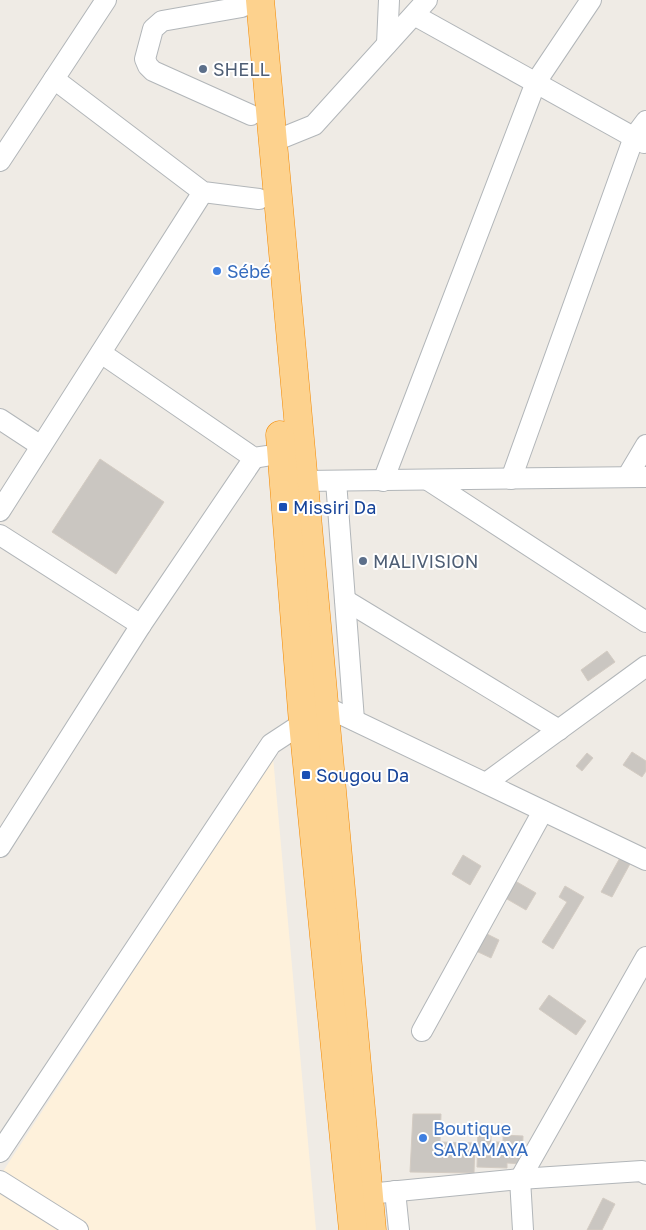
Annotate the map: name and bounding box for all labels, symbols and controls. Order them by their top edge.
place label: SHELL [213,58,270,80]
marker: SHELL [197,63,209,75]
place label: Sébé [227,260,270,282]
marker: Sébé [211,265,223,277]
place label: Missiri Da [293,496,376,518]
marker: Missiri Da [277,501,289,513]
place label: MALIVISION [373,550,478,572]
marker: MALIVISION [357,555,369,567]
place label: Sougou Da [316,764,409,786]
marker: Sougou Da [300,769,312,781]
place label: Boutique SARAMAYA [433,1117,528,1160]
marker: Boutique SARAMAYA [417,1132,429,1144]

